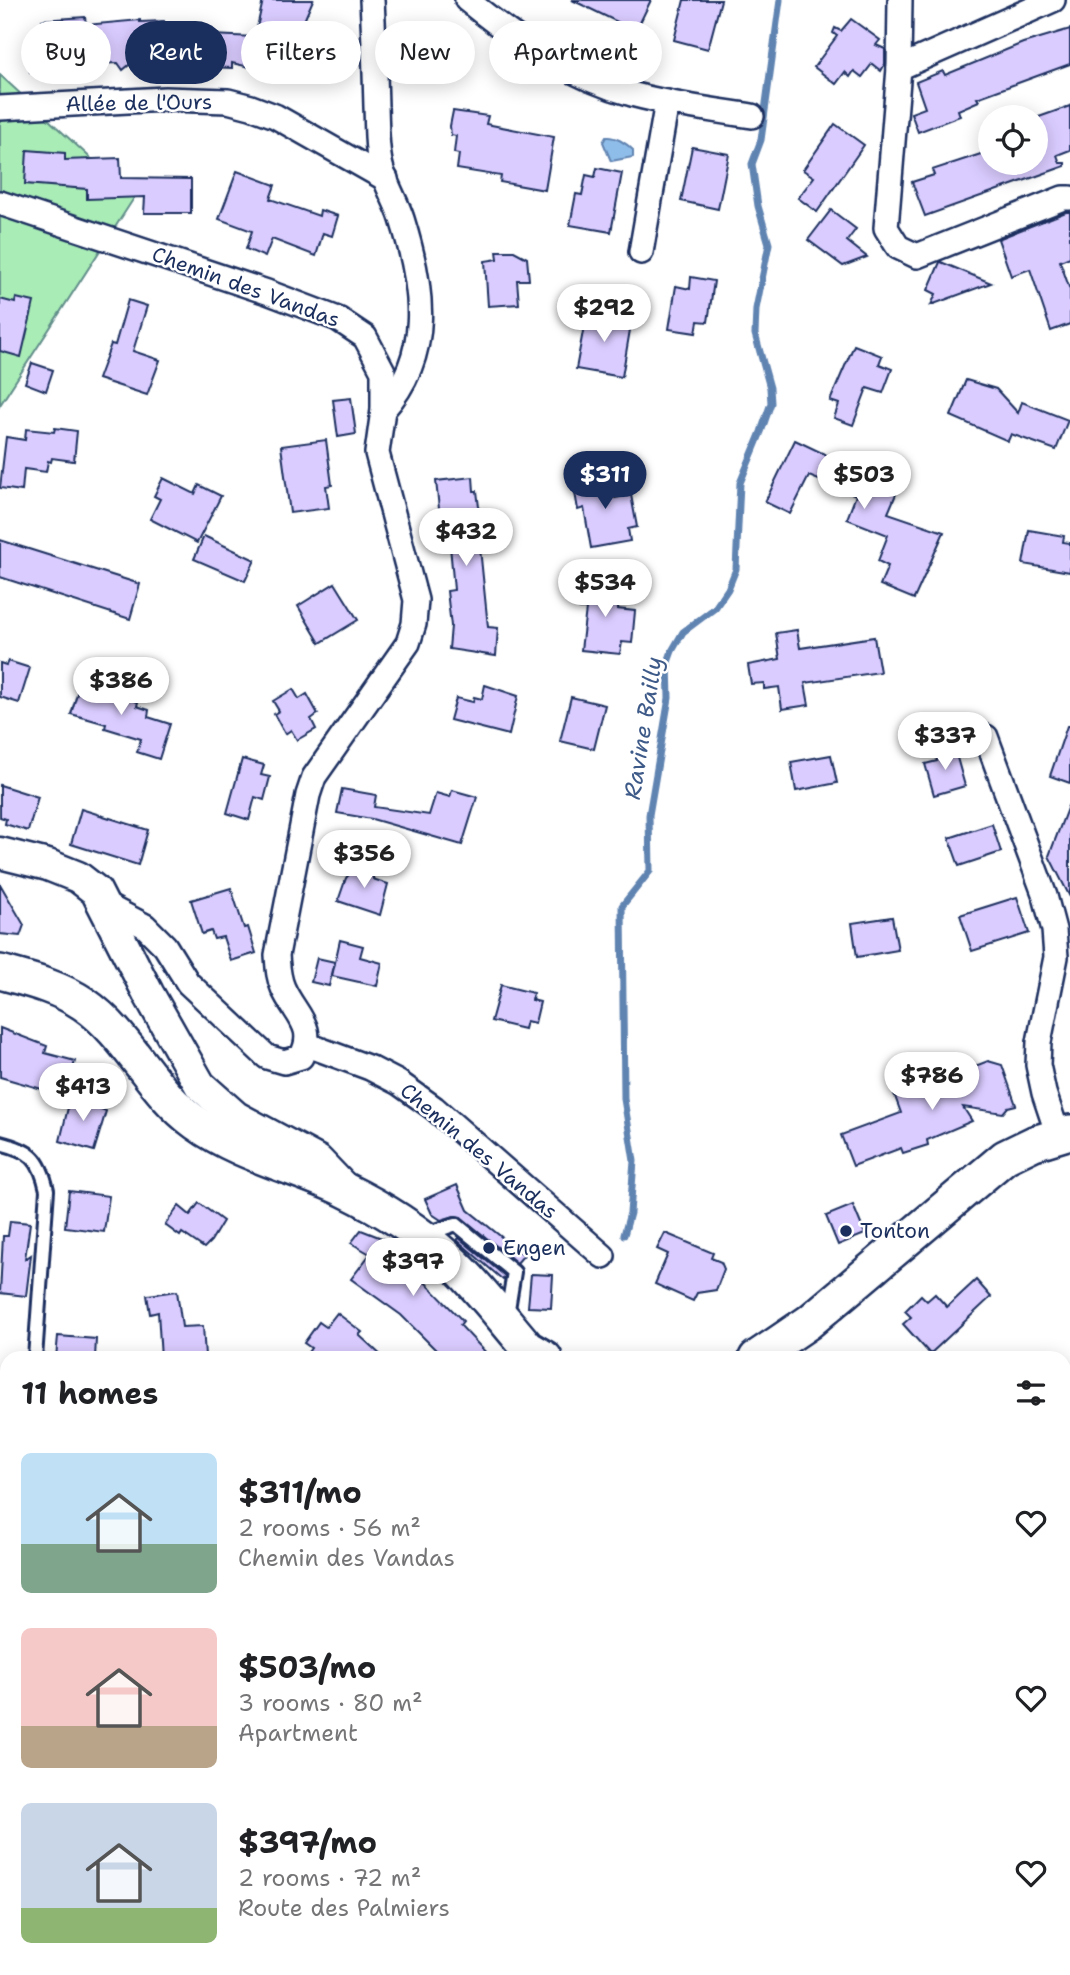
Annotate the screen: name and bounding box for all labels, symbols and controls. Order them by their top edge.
chip: Buy [21,21,111,84]
chip: Rent [125,21,227,84]
chip: Filters [241,21,361,84]
chip: New [375,21,475,84]
chip: Apartment [489,21,662,84]
street label: Allée de l'Ours [65,88,213,118]
map controls [978,105,1048,175]
button: locate [978,105,1048,175]
street label: Chemin des Vandas [148,240,344,334]
pin: $292 [563,284,645,344]
text: $292 [573,292,635,322]
pin: $311 [564,452,646,511]
pin: $503 [823,452,905,511]
text: $311 [579,459,631,489]
text: $503 [833,459,895,489]
pin: $432 [425,508,507,568]
text: $432 [435,516,497,546]
pin: $534 [564,560,646,619]
text: $534 [574,567,636,597]
water label: Ravine Bailly [617,654,669,802]
pin: $386 [80,658,162,717]
text: $386 [89,665,153,695]
pin: $337 [904,712,986,772]
text: $337 [914,720,976,750]
pin: $356 [323,830,405,890]
text: $356 [333,838,395,868]
pin: $786 [891,1052,973,1112]
text: $786 [900,1060,964,1090]
pin: $413 [42,1064,124,1123]
text: $413 [55,1071,111,1101]
street label: Chemin des Vandas [394,1077,564,1225]
place label: Tonton [860,1217,930,1245]
marker: Tonton [838,1223,854,1239]
place label: Engen [503,1234,566,1262]
pin: $397 [372,1238,454,1298]
marker: Engen [481,1240,497,1256]
text: $397 [382,1246,444,1276]
text: 11 homes [21,1373,158,1414]
icon: filters [1012,1374,1050,1412]
text: $311/mo [238,1472,362,1513]
icon: home [77,1481,161,1565]
icon: heart [1012,1504,1050,1542]
text: 2 rooms · 56 m² [238,1513,421,1543]
text: Chemin des Vandas [238,1543,455,1573]
text: $503/mo [238,1647,376,1688]
icon: home [77,1656,161,1740]
icon: heart [1012,1679,1050,1717]
text: 3 rooms · 80 m² [238,1688,423,1718]
text: Apartment [238,1718,358,1748]
text: $397/mo [238,1822,377,1863]
icon: home [77,1831,161,1915]
icon: heart [1012,1854,1050,1892]
text: 2 rooms · 72 m² [238,1863,421,1893]
text: Route des Palmiers [238,1893,450,1923]

